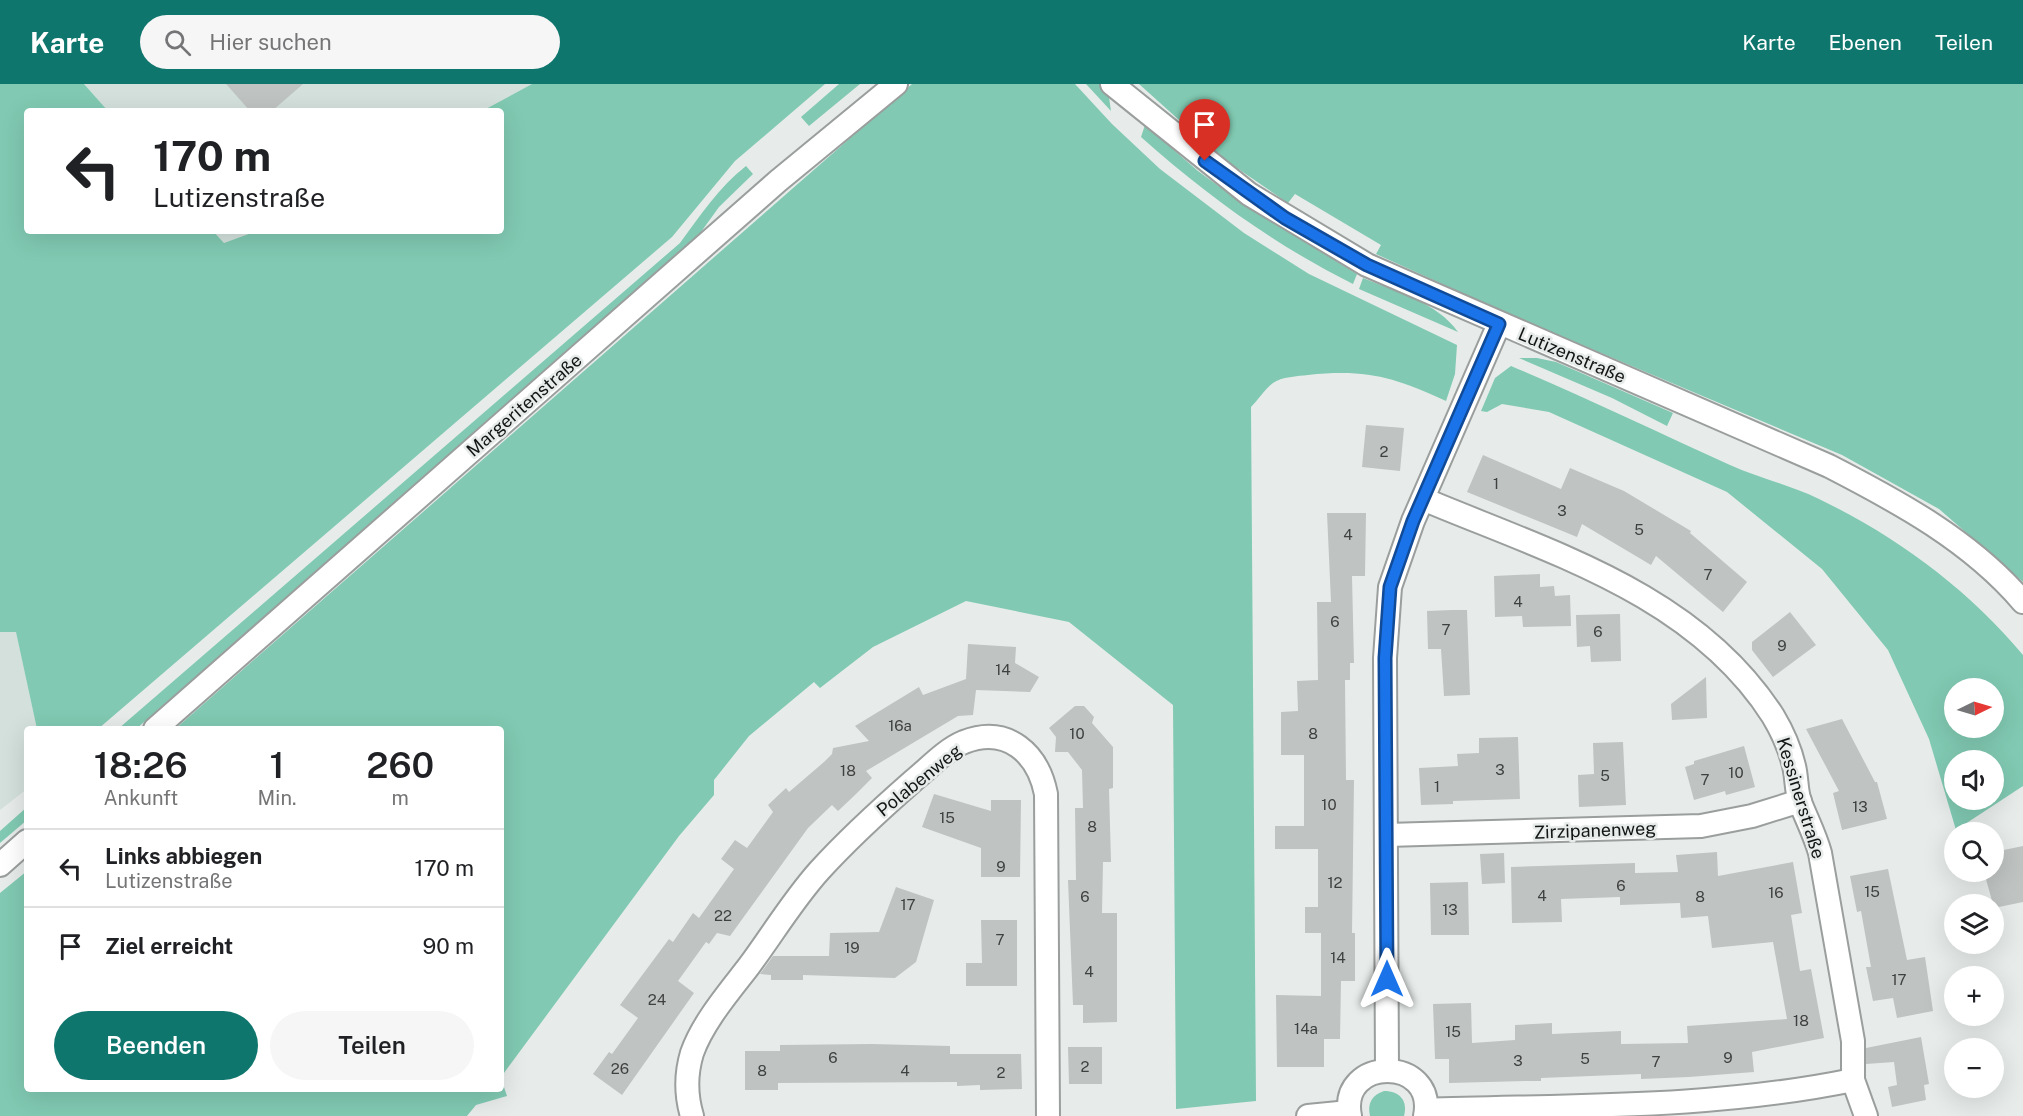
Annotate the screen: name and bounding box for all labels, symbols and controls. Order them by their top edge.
search box [140,15,560,69]
text: Karte [30,26,104,59]
icon: search [161,26,194,59]
text: Hier suchen [209,29,332,55]
text: Karte [1742,30,1796,55]
text: Ebenen [1829,30,1902,55]
text: Teilen [1935,30,1993,55]
pin [1179,99,1230,161]
icon: arrive [1188,108,1221,141]
text: 170 m [153,131,271,180]
icon: left [54,132,132,210]
text: Lutizenstraße [153,181,325,213]
street label: Lutizenstraße [1515,323,1629,387]
street label: Margeritenstraße [462,349,586,461]
house number: 2 [1380,443,1389,460]
house number: 1 [1493,475,1499,492]
house number: 3 [1557,502,1567,519]
house number: 5 [1634,521,1644,538]
house number: 4 [1343,526,1353,543]
house number: 7 [1703,566,1713,583]
house number: 4 [1513,593,1523,610]
house number: 6 [1330,613,1340,630]
house number: 7 [1441,621,1451,638]
house number: 6 [1593,623,1603,640]
house number: 9 [1777,637,1787,654]
house number: 14 [995,661,1011,678]
north arrow [1944,678,2004,738]
map controls [1944,678,2004,1098]
house number: 16a [888,717,912,734]
house number: 10 [1069,725,1085,742]
house number: 8 [1308,725,1318,742]
street label: Kessinerstraße [1773,735,1829,861]
street label: Polabenweg [872,739,966,821]
text: 18:26 [94,744,188,786]
text: 1 [269,744,285,786]
text: 260 [366,744,434,786]
button: sound [1944,750,2004,810]
house number: 3 [1495,761,1505,778]
house number: 18 [840,762,856,779]
house number: 10 [1728,764,1744,781]
house number: 5 [1600,767,1610,784]
house number: 7 [1700,771,1710,788]
house number: 1 [1434,778,1440,795]
text: Ankunft [103,786,178,810]
text: Min. [258,786,296,810]
text: m [392,786,409,810]
house number: 10 [1321,796,1337,813]
house number: 13 [1852,798,1868,815]
house number: 15 [939,809,955,826]
street label: Zirzipanenweg [1533,817,1657,843]
house number: 8 [1087,818,1097,835]
button: search [1944,822,2004,882]
text: Links abbiegen [105,843,262,869]
icon: left [54,852,87,885]
text: 170 m [414,855,474,881]
house number: 9 [996,858,1006,875]
text: Lutizenstraße [105,869,233,893]
house number: 12 [1327,874,1343,891]
house number: 6 [1616,877,1626,894]
house number: 15 [1864,883,1880,900]
house number: 16 [1768,884,1784,901]
house number: 4 [1537,887,1547,904]
house number: 6 [1080,888,1090,905]
house number: 8 [1695,888,1705,905]
button: layers [1944,894,2004,954]
house number: 17 [900,896,916,913]
house number: 13 [1442,901,1458,918]
house number: 22 [714,907,732,924]
icon: arrive [54,930,87,963]
house number: 7 [995,931,1005,948]
text: Ziel erreicht [105,933,233,959]
text: 90 m [423,933,474,959]
house number: 19 [844,939,860,956]
position arrow [1355,947,1419,1011]
house number: 14 [1330,949,1346,966]
house number: 4 [1084,963,1094,980]
button: + [1944,966,2004,1026]
house number: 17 [1891,971,1907,988]
house number: 24 [648,991,666,1008]
button: Beenden [54,1011,258,1080]
button: Teilen [270,1011,474,1080]
house number: 18 [1793,1012,1809,1029]
house number: 14a [1294,1020,1318,1037]
house number: 15 [1445,1023,1461,1040]
button: − [1944,1038,2004,1098]
house number: 6 [828,1049,838,1066]
house number: 9 [1723,1049,1733,1066]
house number: 5 [1580,1050,1590,1067]
house number: 3 [1513,1052,1523,1069]
house number: 7 [1651,1053,1661,1070]
house number: 2 [1081,1058,1090,1075]
house number: 26 [611,1060,629,1077]
house number: 8 [757,1062,767,1079]
house number: 4 [900,1062,910,1079]
house number: 2 [997,1064,1006,1081]

